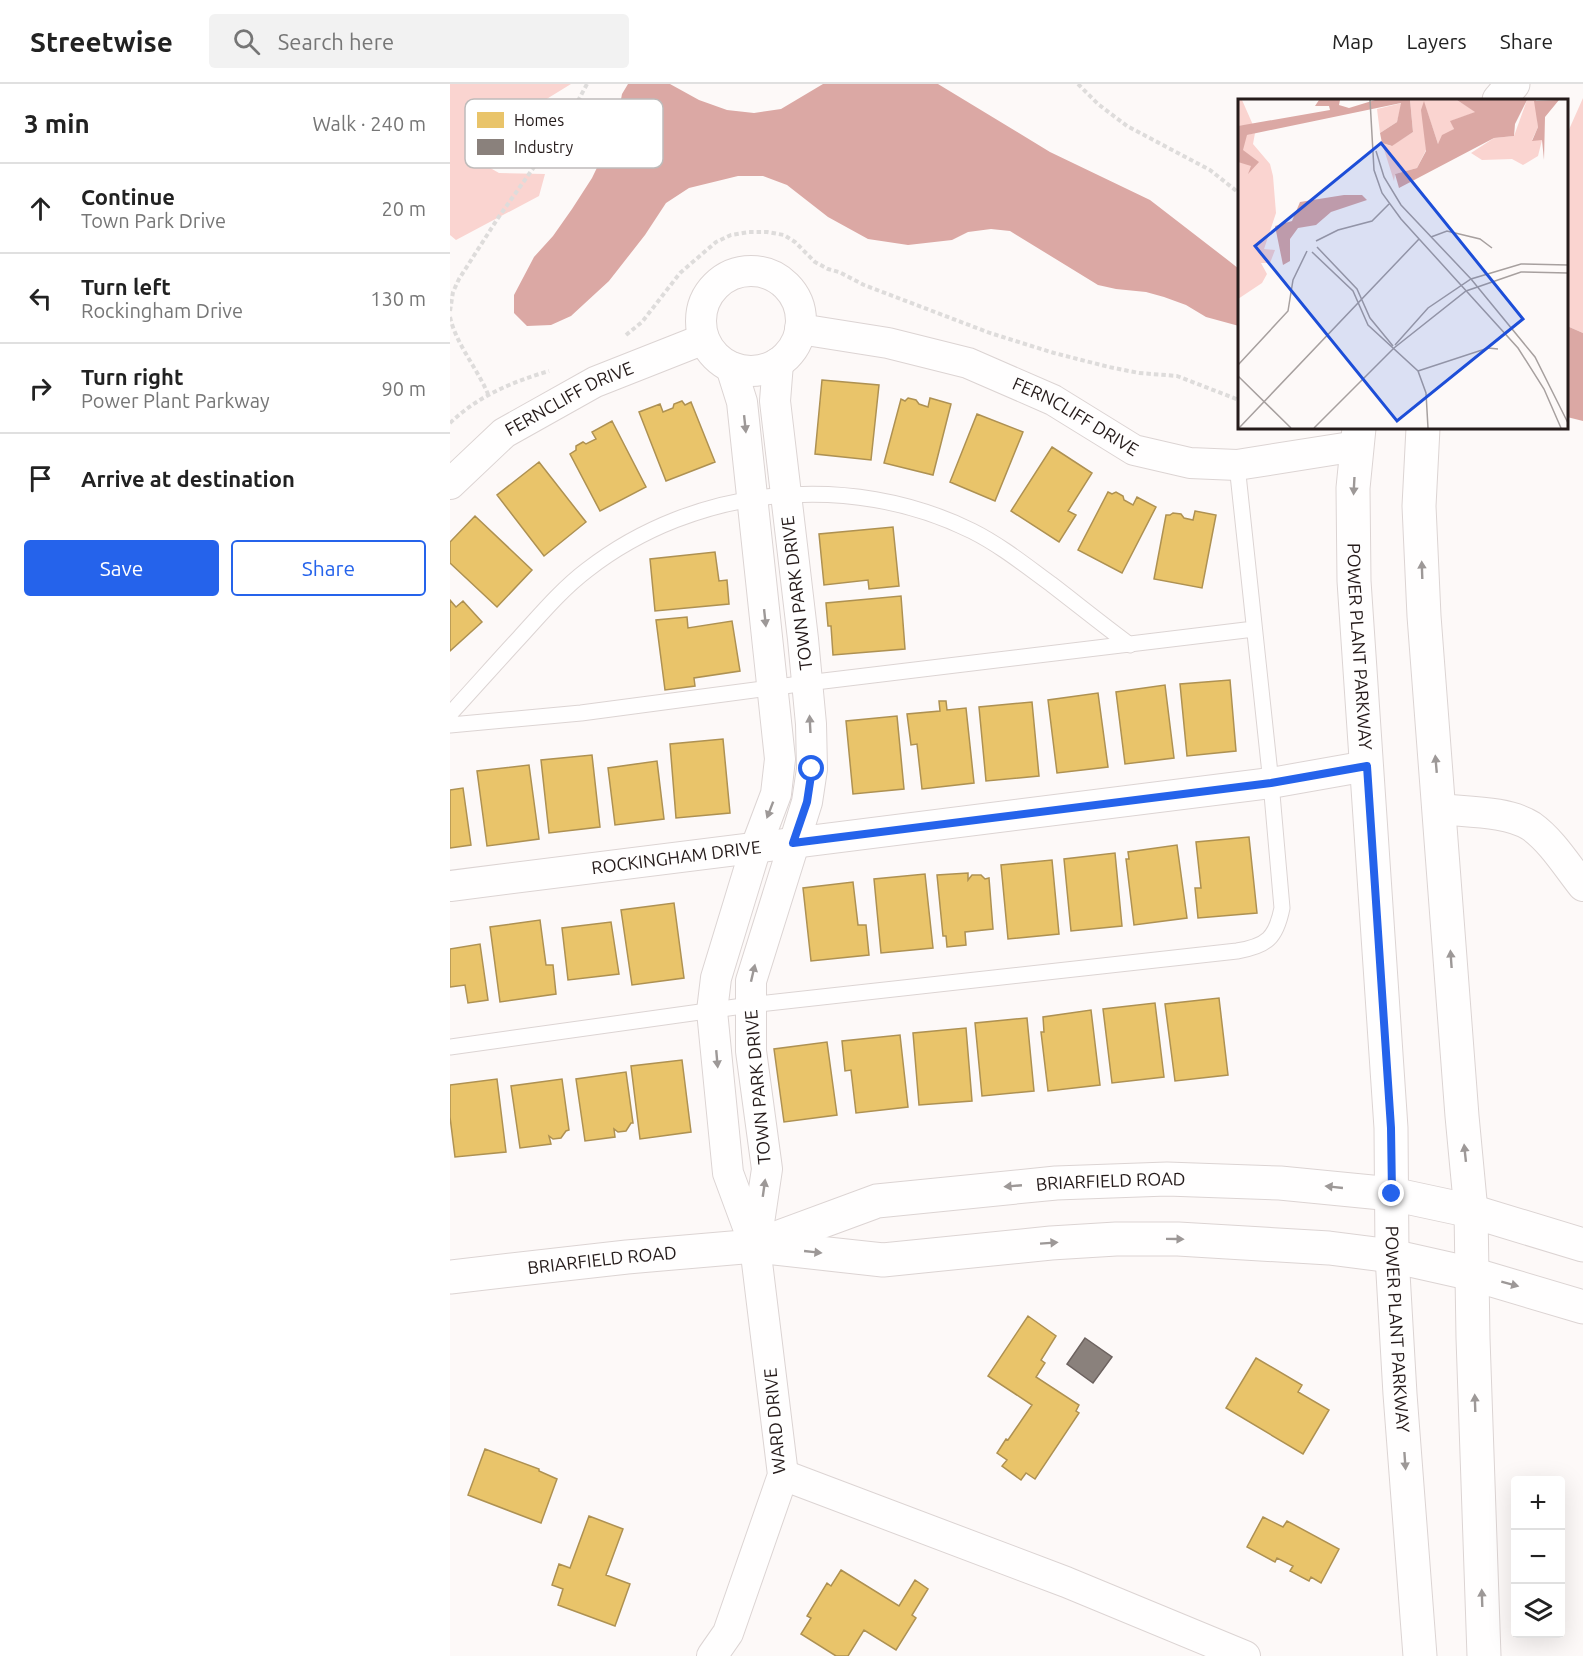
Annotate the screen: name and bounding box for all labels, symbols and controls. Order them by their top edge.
search box [209,14,629,68]
icon: search [230,25,263,58]
text: Streetwise [30,26,173,57]
text: Search here [278,29,394,54]
text: Map [1332,29,1373,53]
text: Layers [1406,29,1467,53]
text: Share [1500,29,1553,53]
legend [465,99,663,168]
inset map [1238,99,1568,429]
text: 3 min [24,109,90,138]
text: Homes [514,111,564,129]
text: Walk · 240 m [313,112,426,135]
text: Industry [514,138,573,156]
text: Continue [81,184,175,209]
icon: ahead [24,192,57,225]
text: 20 m [382,197,426,220]
text: Town Park Drive [81,209,226,232]
text: Turn left [81,274,171,299]
icon: left [24,282,57,315]
text: 130 m [370,287,426,310]
text: Rockingham Drive [81,299,243,322]
street label: FERNCLIFF DRIVE [501,357,636,439]
text: Turn right [81,364,183,389]
icon: right [24,372,57,405]
street label: FERNCLIFF DRIVE [1010,373,1143,459]
text: 90 m [382,377,426,400]
text: Power Plant Parkway [81,389,270,412]
one-way arrow [740,414,749,433]
icon: arrive [24,462,57,495]
text: Arrive at destination [81,466,295,491]
one-way arrow [1349,476,1358,495]
street label: TOWN PARK DRIVE [777,515,815,671]
button: Save [24,540,219,596]
button: Share [231,540,426,596]
street label: POWER PLANT PARKWAY [1345,543,1376,751]
one-way arrow [1417,560,1427,579]
one-way arrow [760,608,770,627]
one-way arrow [806,714,815,733]
route start [798,755,824,781]
one-way arrow [1431,755,1441,774]
one-way arrow [765,802,775,820]
street label: ROCKINGHAM DRIVE [590,836,762,877]
one-way arrow [1446,949,1455,968]
one-way arrow [749,964,759,983]
street label: TOWN PARK DRIVE [740,1009,774,1165]
one-way arrow [712,1050,722,1069]
one-way arrow [1460,1144,1470,1163]
street label: BRIARFIELD ROAD [1035,1168,1186,1194]
one-way arrow [759,1178,768,1197]
route end [1378,1180,1404,1206]
one-way arrow [1004,1181,1023,1191]
one-way arrow [1324,1182,1343,1192]
street label: POWER PLANT PARKWAY [1383,1226,1414,1434]
one-way arrow [1165,1234,1184,1244]
one-way arrow [1040,1238,1059,1248]
street label: BRIARFIELD ROAD [526,1242,677,1277]
one-way arrow [804,1247,823,1257]
one-way arrow [1501,1280,1519,1289]
street label: WARD DRIVE [759,1367,789,1475]
one-way arrow [1470,1393,1480,1412]
one-way arrow [1400,1452,1410,1471]
map controls [1511,1476,1565,1638]
button: + [1511,1476,1565,1530]
button: − [1511,1530,1565,1584]
button: layers [1511,1584,1565,1638]
one-way arrow [1477,1588,1487,1607]

